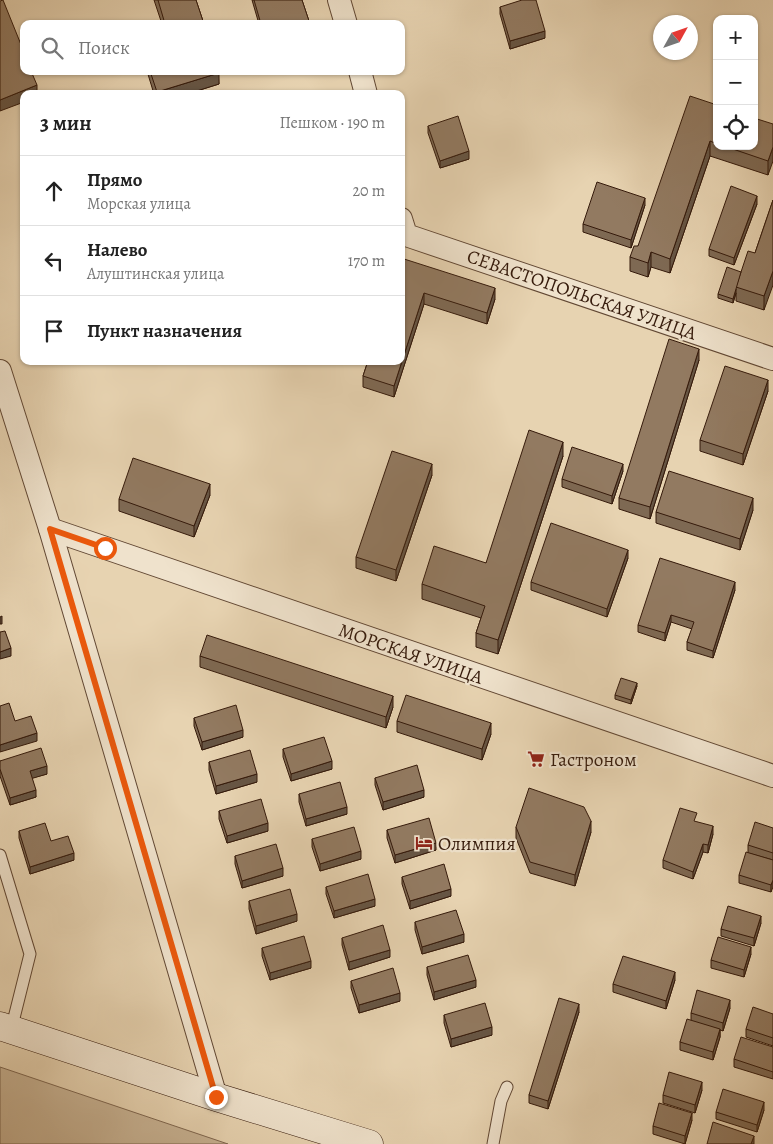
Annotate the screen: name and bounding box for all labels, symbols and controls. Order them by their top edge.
north arrow [653,15,698,60]
map controls [713,15,758,150]
button: + [713,15,758,60]
search box [20,20,405,75]
icon: search [38,34,66,62]
text: Поиск [78,35,130,61]
button: − [713,60,758,105]
button: locate [713,105,758,150]
text: 3 мин [40,109,92,137]
text: Пешком · 190 m [280,112,385,134]
text: Прямо [87,167,142,193]
icon: ahead [40,177,68,205]
text: 20 m [352,180,385,202]
text: Морская улица [87,193,191,215]
text: Налево [87,237,147,263]
street label: СЕВАСТОПОЛЬСКАЯ УЛИЦА [463,243,701,347]
icon: left [40,247,68,275]
text: 170 m [348,250,385,272]
text: Алуштинская улица [87,263,224,285]
icon: arrive [40,317,68,345]
text: Пункт назначения [87,318,242,344]
route start [94,537,117,560]
street label: МОРСКАЯ УЛИЦА [335,617,487,691]
place label: Гастроном [550,747,637,773]
supermarket icon: Гастроном [526,749,546,769]
place label: Олимпия [438,831,516,857]
hotel icon: Олимпия [414,833,434,853]
route end [205,1086,228,1109]

